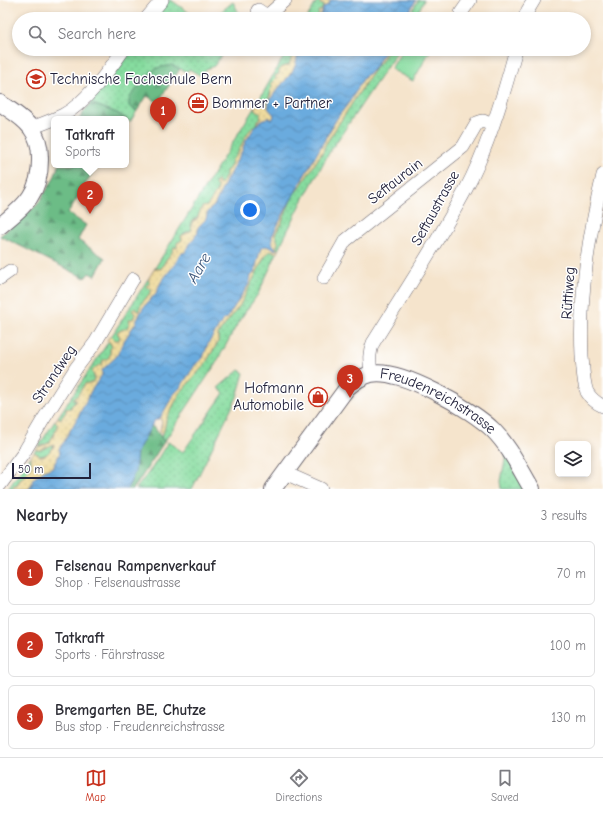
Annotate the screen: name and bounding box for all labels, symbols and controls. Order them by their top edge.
search box [12,12,591,56]
icon: search [26,23,48,45]
text: Search here [58,25,136,43]
school or university icon: Technische Fachschule Bern [25,68,47,90]
place label: Technische Fachschule Bern [50,70,232,88]
office icon: Bommer + Partner [187,92,209,114]
place label: Bommer + Partner [212,94,332,112]
pin: 1 [150,97,176,130]
popup [51,116,129,168]
text: Tatkraft [65,126,115,144]
text: Sports [65,144,101,159]
street label: Seftaurain [364,154,426,208]
street label: Seftaustrasse [407,167,463,249]
pin: 2 [77,181,103,214]
your location [240,200,260,220]
water label: Aare [183,250,215,287]
street label: Rüttiweg [557,266,579,320]
street label: Strandweg [28,341,80,407]
street label: Freudenreichstrasse [379,364,500,438]
pin: 3 [337,365,363,398]
place label: Hofmann Automobile [233,379,304,414]
shop icon: Hofmann Automobile [307,386,329,408]
map controls [555,441,591,477]
button: layers [555,441,591,477]
scale bar [12,461,91,480]
text: 50 m [18,463,43,476]
text: Nearby [16,506,67,525]
text: 3 results [541,508,587,523]
text: Felsenau Rampenverkauf [55,557,216,575]
text: 1 [27,566,33,581]
text: 70 m [557,566,586,581]
text: Shop · Felsenaustrasse [55,575,180,590]
text: Tatkraft [55,629,104,647]
text: 2 [27,638,33,653]
text: 100 m [550,638,586,653]
text: Sports · Fährstrasse [55,647,165,662]
text: Bremgarten BE, Chutze [55,701,206,719]
text: 3 [27,710,33,725]
text: 130 m [551,710,586,725]
text: Bus stop · Freudenreichstrasse [55,719,225,734]
tab: Map [85,767,107,804]
tab: Directions [276,767,322,804]
tab: Saved [491,767,518,804]

